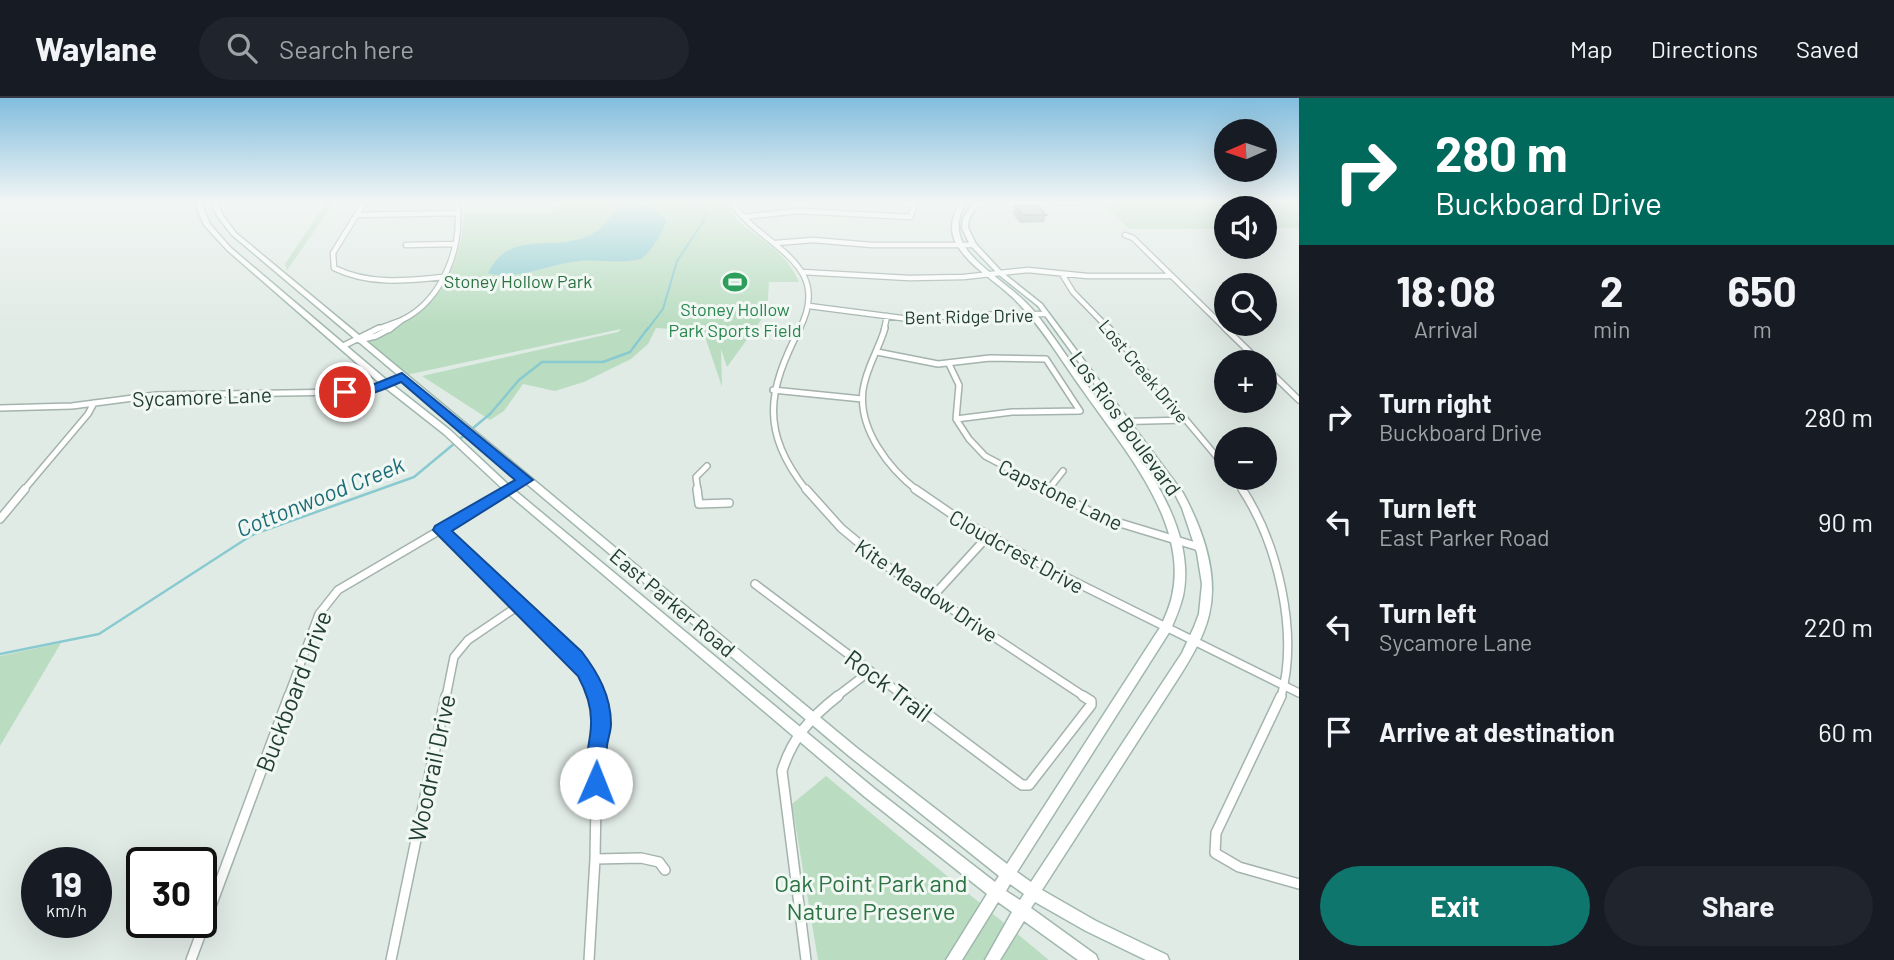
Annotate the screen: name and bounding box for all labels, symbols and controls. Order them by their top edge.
search box [199,17,689,80]
text: Waylane [35,28,157,68]
icon: search [223,29,261,67]
text: Search here [279,33,414,64]
text: Map [1570,34,1613,63]
text: Directions [1651,34,1758,63]
text: Saved [1796,34,1859,63]
north arrow [1214,119,1278,182]
map controls [1214,119,1277,490]
text: 280 m [1435,123,1568,182]
icon: right [1320,126,1411,217]
text: Buckboard Drive [1435,183,1662,221]
button: sound [1214,196,1277,259]
text: 18:08 [1396,265,1496,315]
text: 2 [1600,265,1623,315]
text: 650 [1728,265,1797,315]
sports icon: Stoney Hollow Park Sports Field [721,268,749,296]
park label: Stoney Hollow Park [444,270,592,292]
button: search [1214,273,1277,336]
place label: Stoney Hollow Park Sports Field [668,298,802,341]
street label: Bent Ridge Drive [904,304,1034,328]
street label: Lost Creek Drive [1094,315,1194,427]
text: Arrival [1414,315,1478,343]
text: min [1593,315,1630,343]
text: m [1753,315,1772,343]
street label: Los Rios Boulevard [1065,346,1187,500]
button: + [1214,350,1277,413]
pin [315,362,375,422]
icon: arrive [326,373,364,411]
street label: Sycamore Lane [132,381,272,411]
text: Turn right [1379,387,1492,418]
icon: right [1320,398,1358,436]
text: 280 m [1804,401,1873,432]
text: Buckboard Drive [1379,418,1542,446]
button: − [1214,427,1277,490]
water label: Cottonwood Creek [232,450,408,542]
street label: Capstone Lane [995,453,1127,535]
text: Turn left [1379,492,1477,523]
icon: left [1320,503,1358,541]
street label: Cloudcrest Drive [945,504,1089,598]
text: 90 m [1818,506,1873,537]
text: East Parker Road [1379,523,1550,551]
street label: Kite Meadow Drive [851,533,1003,647]
street label: East Parker Road [605,542,741,662]
text: Turn left [1379,597,1477,628]
street label: Buckboard Drive [249,606,337,776]
icon: left [1320,608,1358,646]
text: 220 m [1804,611,1873,642]
text: Sycamore Lane [1379,628,1532,656]
street label: Rock Trail [840,643,938,727]
street label: Woodrail Drive [401,692,461,844]
icon: arrive [1320,713,1358,751]
text: Arrive at destination [1379,716,1615,747]
text: 60 m [1818,716,1873,747]
position arrow [559,746,633,820]
speed limit sign: 30 [126,847,217,938]
text: 19 [51,862,82,904]
button: Exit [1320,866,1590,946]
button: Share [1604,866,1873,946]
park label: Oak Point Park and Nature Preserve [774,868,968,925]
text: km/h [46,899,87,921]

